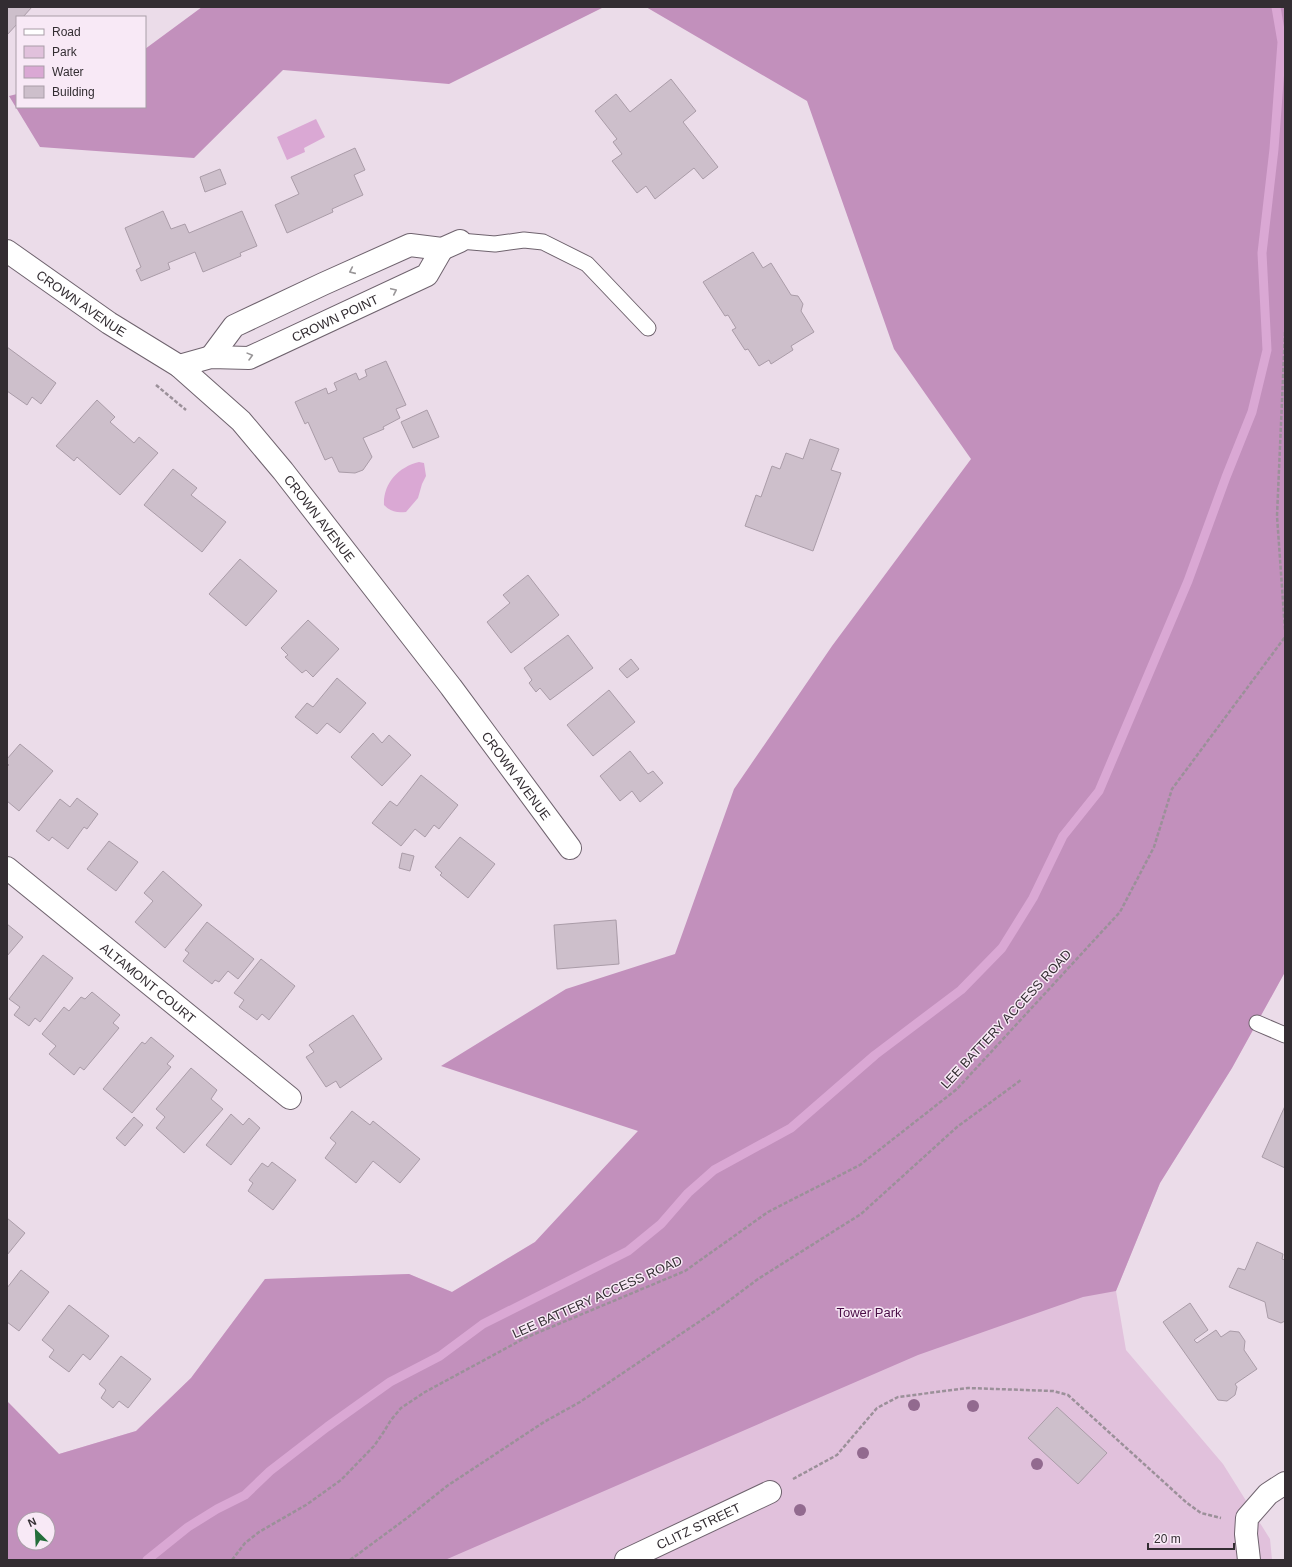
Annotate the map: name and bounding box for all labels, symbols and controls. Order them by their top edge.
legend [16,16,146,108]
text: Road [52,25,81,39]
text: Park [52,45,78,59]
text: Water [52,65,84,79]
text: Building [52,85,95,99]
one-way arrow [349,266,357,274]
street label: CROWN AVENUE [34,267,130,340]
one-way arrow [389,288,397,296]
street label: CROWN POINT [289,291,381,345]
one-way arrow [246,352,253,361]
street label: CROWN AVENUE [281,472,358,565]
street label: CROWN AVENUE [479,729,554,823]
street label: ALTAMONT COURT [98,940,199,1026]
street label: LEE BATTERY ACCESS ROAD [938,947,1074,1091]
street label: LEE BATTERY ACCESS ROAD [510,1253,684,1341]
park label: Tower Park [836,1305,902,1320]
street label: CLITZ STREET [654,1500,743,1552]
north arrow [16,1511,56,1551]
text: N [26,1515,38,1529]
scale bar [1148,1525,1234,1551]
text: 20 m [1154,1532,1181,1546]

